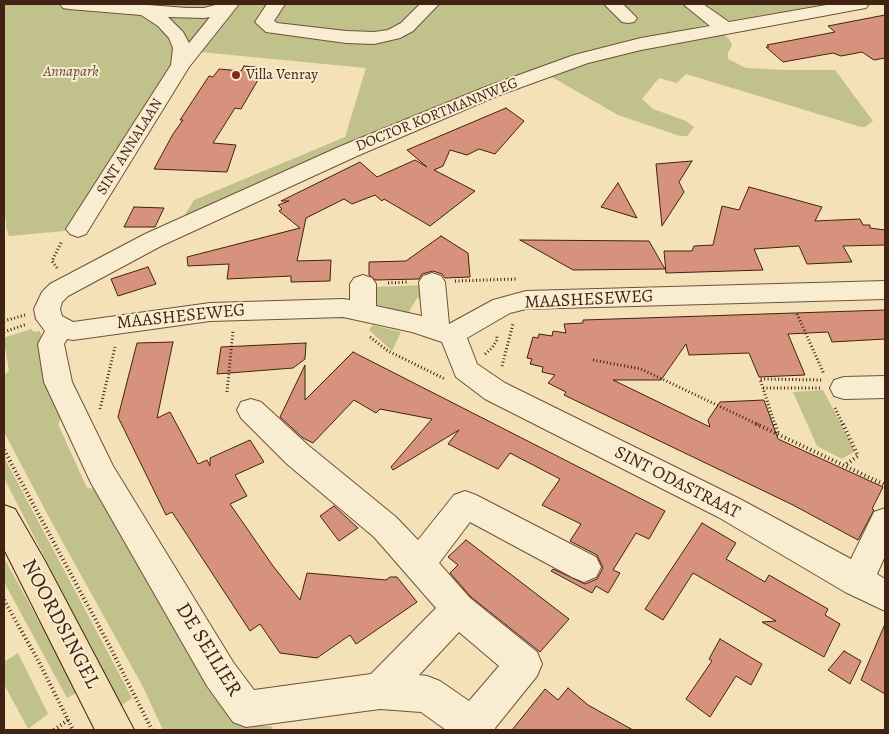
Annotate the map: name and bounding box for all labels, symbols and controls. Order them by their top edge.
park label: Annapark [43,63,99,81]
place label: Villa Venray [246,66,318,84]
marker: Villa Venray [230,69,242,81]
street label: DOCTOR KORTMANNWEG [353,74,521,156]
street label: SINT ANNALAAN [93,95,167,199]
street label: MAASHESEWEG [524,286,654,314]
street label: MAASHESEWEG [116,300,246,334]
street label: SINT ODASTRAAT [611,442,743,524]
street label: NOORDSINGEL [15,555,105,693]
street label: DE SEILIER [169,599,247,701]

